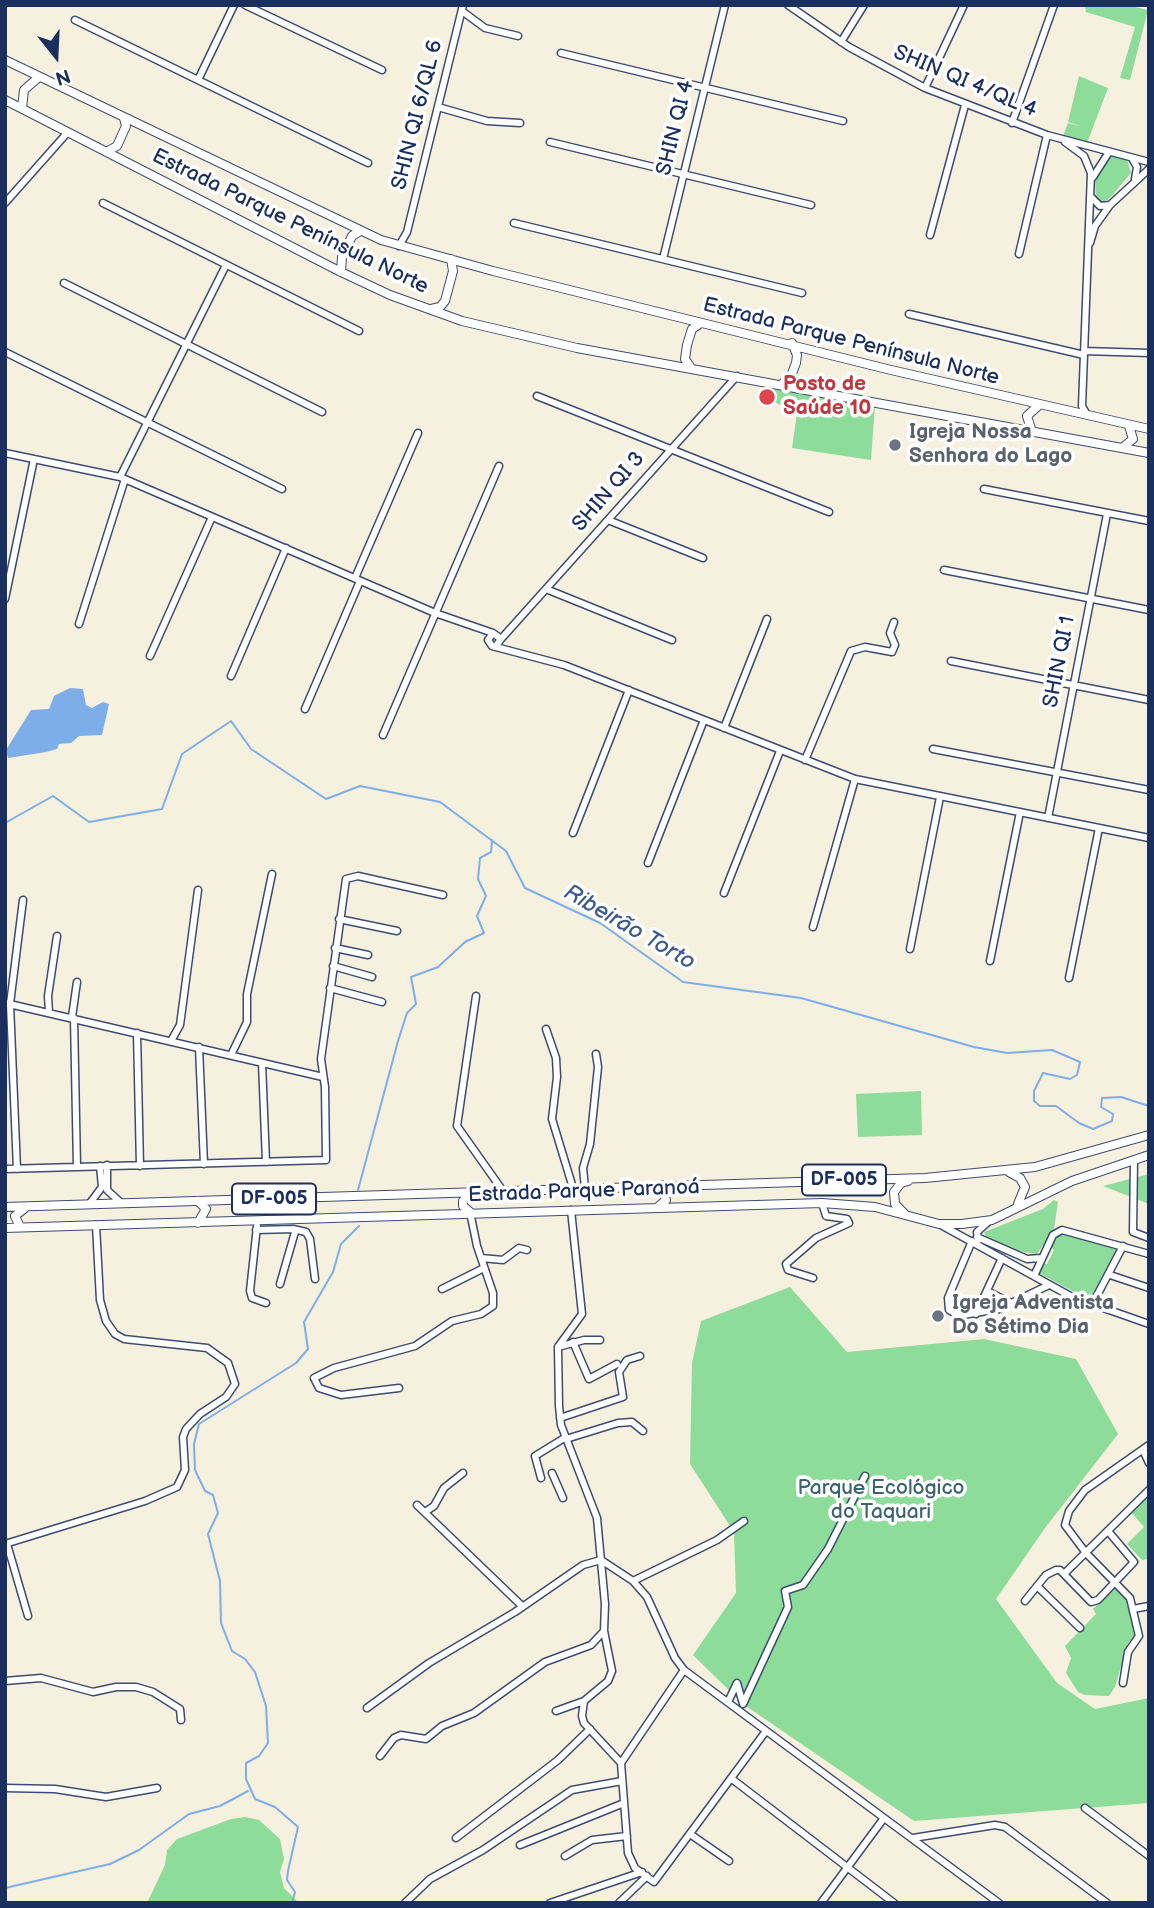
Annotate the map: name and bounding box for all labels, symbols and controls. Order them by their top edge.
north arrow [21,21,91,91]
street label: SHIN QI 6/QL 6 [387,37,449,193]
street label: SHIN QI 4/QL 4 [889,40,1041,124]
text: N [52,63,73,90]
street label: SHIN QI 4 [652,78,700,178]
street label: Estrada Parque Península Norte [148,144,432,300]
street label: Estrada Parque Península Norte [700,293,1002,391]
place label: Posto de Saúde 10 [783,372,871,422]
marker: Posto de Saúde 10 [757,387,777,407]
place label: Igreja Nossa Senhora do Lago [909,420,1072,470]
marker: Igreja Nossa Senhora do Lago [887,437,903,453]
street label: SHIN QI 3 [568,447,650,537]
street label: SHIN QI 1 [1039,614,1081,710]
water label: Ribeirão Torto [558,879,700,977]
road number: DF-005 [802,1164,886,1196]
street label: Estrada Parque Paranoá [468,1175,700,1209]
road number: DF-005 [232,1184,316,1214]
place label: Igreja Adventista Do Sétimo Dia [952,1291,1114,1341]
marker: Igreja Adventista Do Sétimo Dia [930,1308,946,1324]
park label: Parque Ecológico do Taquari [797,1476,965,1526]

